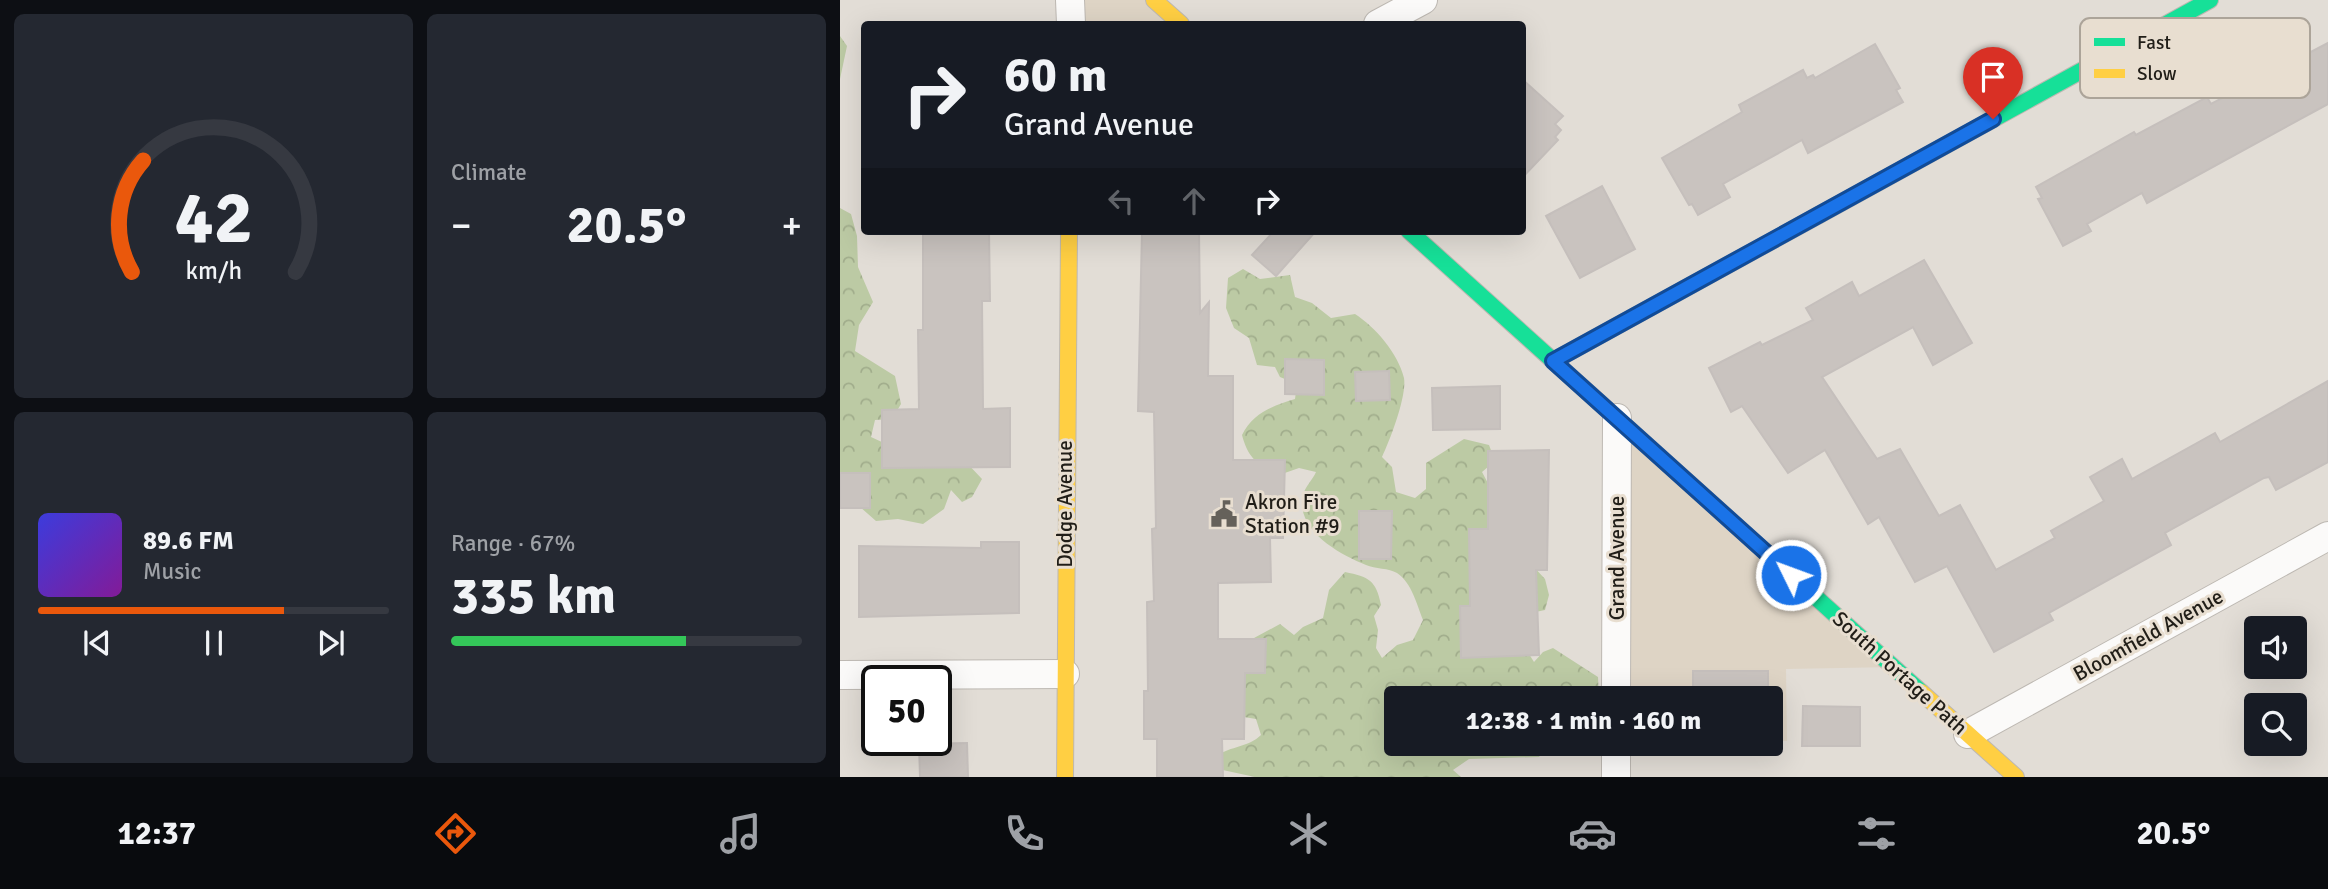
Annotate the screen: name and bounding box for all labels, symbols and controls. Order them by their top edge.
legend [2080,18,2310,98]
text: Fast [2137,31,2171,55]
text: 60 m [1004,45,1107,105]
pin [1963,47,2023,119]
icon: right [889,49,980,140]
icon: arrive [1974,58,2012,96]
text: Slow [2137,62,2177,86]
text: Grand Avenue [1004,105,1194,144]
text: Climate [451,158,527,187]
text: 42 [174,174,253,263]
icon: left [1102,182,1140,220]
icon: ahead [1175,182,1213,220]
icon: right [1248,182,1286,220]
text: 20.5° [567,193,686,257]
text: − [451,202,472,249]
text: + [781,202,802,249]
text: km/h [185,255,242,286]
street label: Dodge Avenue [1052,440,1078,568]
place label: Akron Fire Station #9 [1245,489,1340,539]
street label: Grand Avenue [1604,496,1630,620]
public building icon: Akron Fire Station #9 [1209,499,1239,529]
text: 89.6 FM [143,525,234,557]
text: Range · 67% [451,529,575,558]
position arrow [1754,538,1828,612]
text: Music [143,557,201,586]
text: 335 km [451,564,616,628]
street label: Bloomfield Avenue [2068,583,2228,687]
street label: South Portage Path [1827,606,1973,740]
map controls [2244,616,2307,756]
button: sound [2244,616,2307,679]
icon: previous [78,624,116,662]
icon: pause [195,624,233,662]
icon: next [312,624,350,662]
speed limit sign: 50 [861,665,952,756]
button: search [2244,693,2307,756]
text: 12:38 · 1 min · 160 m [1466,705,1701,737]
icon: directions [431,809,480,858]
icon: music [716,809,765,858]
icon: phone [1000,809,1049,858]
icon: climate [1284,809,1333,858]
icon: car [1568,809,1617,858]
icon: filters [1852,809,1901,858]
text: 12:37 [118,814,196,853]
text: 20.5° [2137,814,2210,853]

